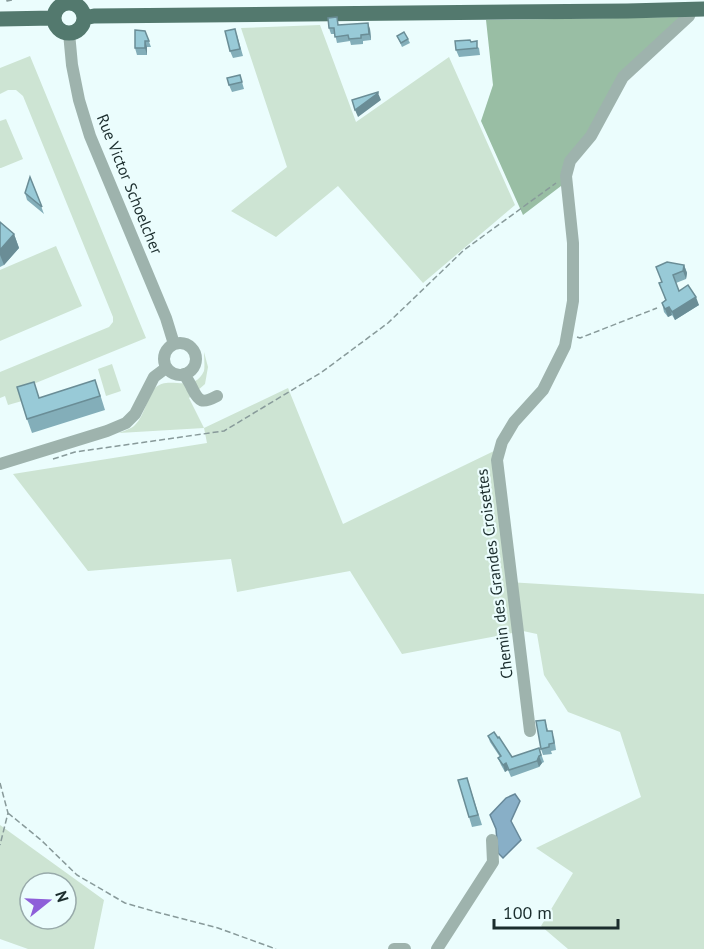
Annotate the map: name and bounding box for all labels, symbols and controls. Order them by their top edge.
street label: Rue Victor Schoelcher [93,111,167,258]
street label: Chemin des Grandes Croisettes [471,468,517,680]
north arrow [18,871,78,931]
text: N [51,888,73,904]
scale bar [494,892,618,930]
text: 100 m [503,901,552,924]

